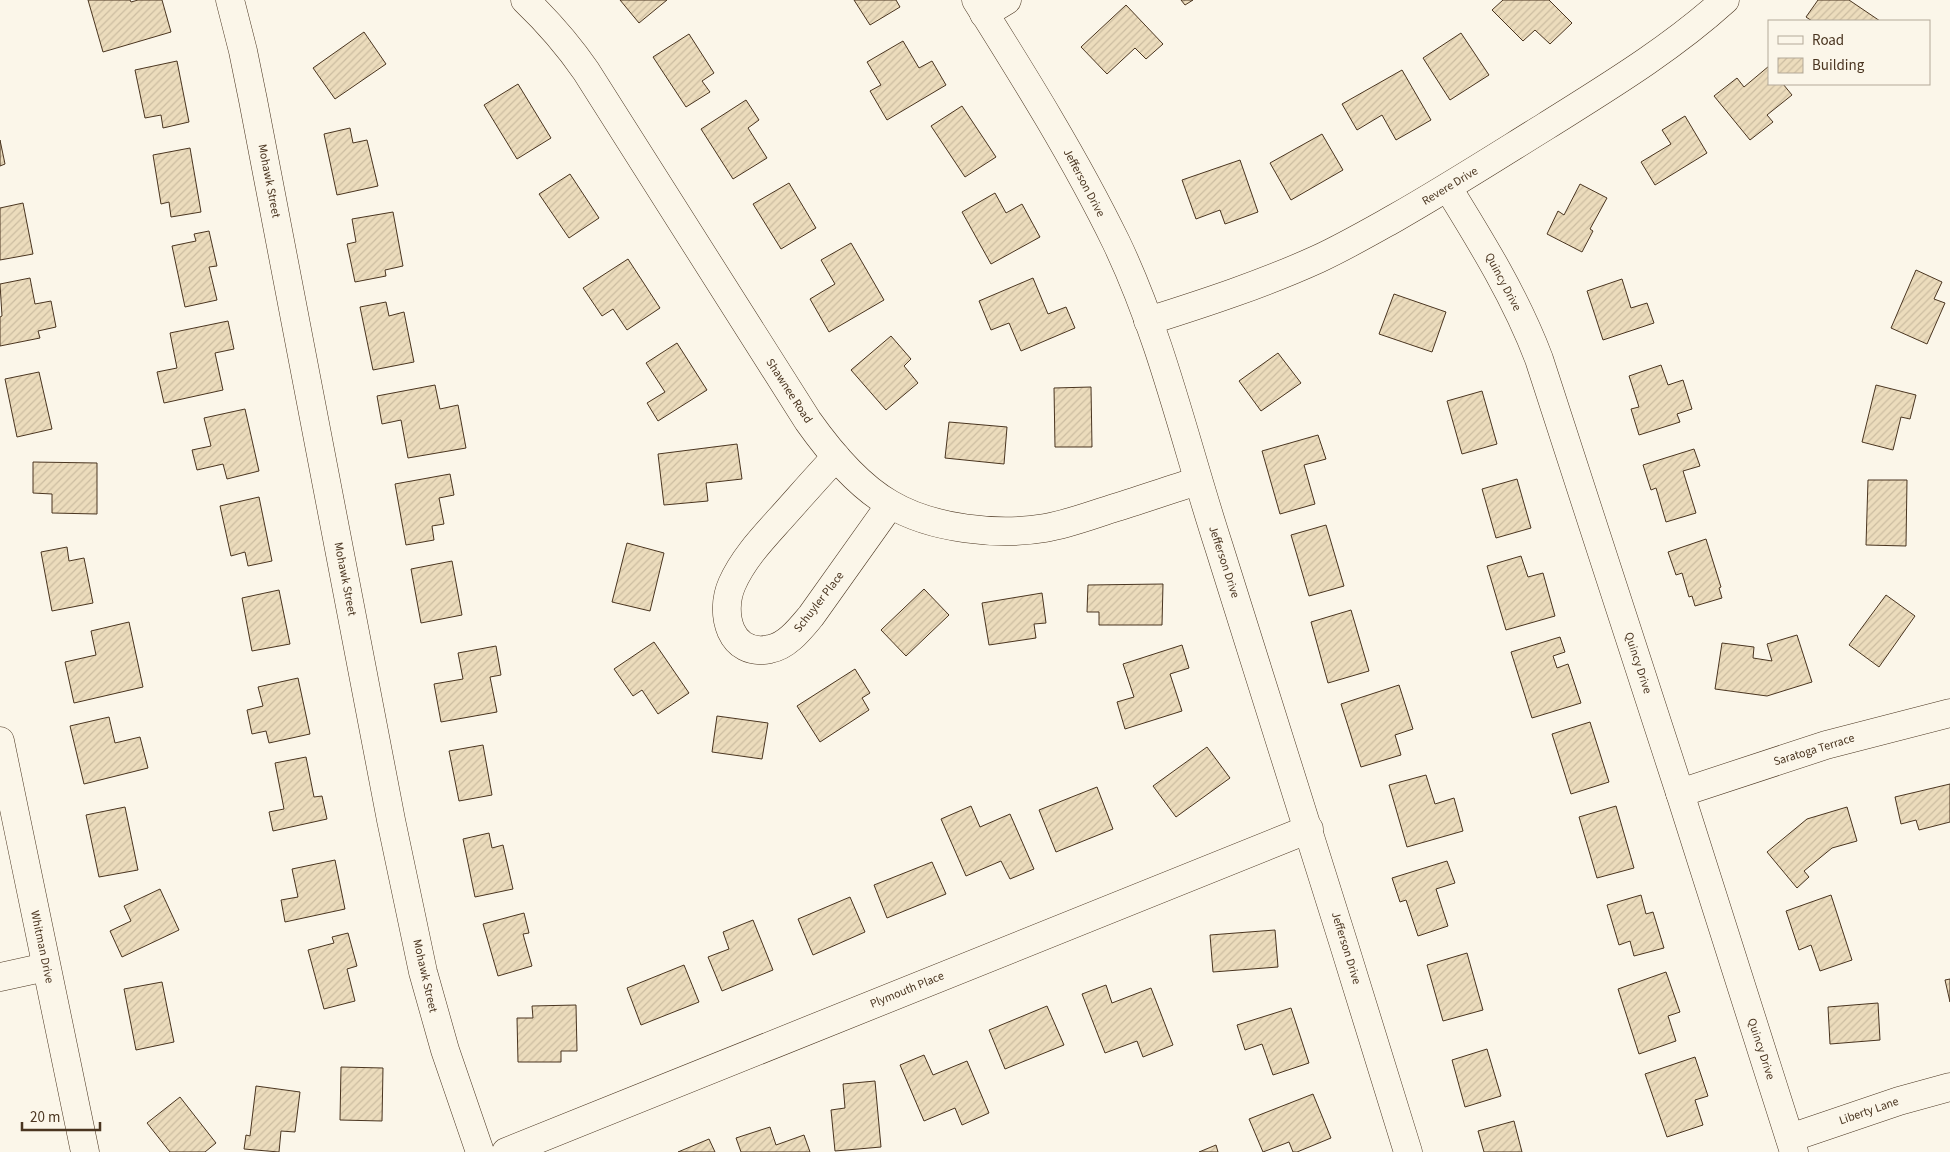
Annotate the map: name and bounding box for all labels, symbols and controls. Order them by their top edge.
legend [1768,20,1930,85]
text: Road [1812,30,1844,51]
text: Building [1812,55,1865,76]
street label: Mohawk Street [254,143,284,219]
street label: Jefferson Drive [1059,146,1109,220]
street label: Revere Drive [1419,163,1481,209]
street label: Quincy Drive [1481,250,1525,314]
street label: Shawnee Road [762,355,816,427]
street label: Jefferson Drive [1204,524,1244,600]
street label: Mohawk Street [330,541,360,617]
street label: Schuyler Place [790,568,848,636]
street label: Quincy Drive [1620,630,1656,696]
street label: Saratoga Terrace [1771,730,1857,770]
street label: Whitman Drive [26,909,58,985]
street label: Jefferson Drive [1327,910,1365,986]
street label: Mohawk Street [408,938,442,1014]
street label: Plymouth Place [867,967,947,1013]
street label: Quincy Drive [1743,1016,1779,1082]
street label: Liberty Lane [1837,1093,1901,1129]
scale bar [22,1100,100,1132]
text: 20 m [30,1107,60,1128]

